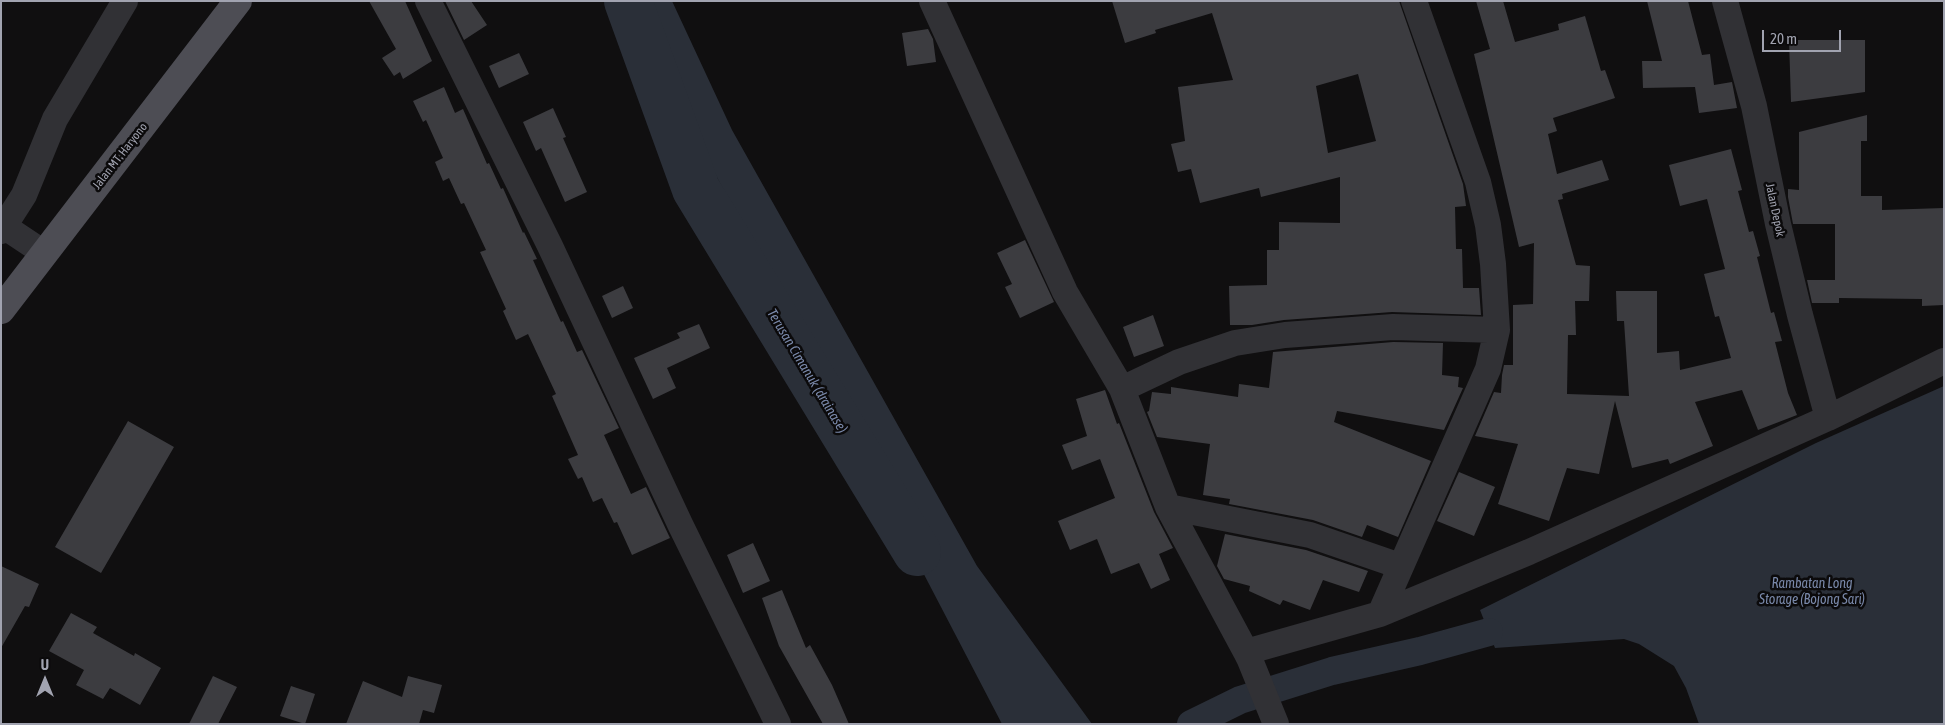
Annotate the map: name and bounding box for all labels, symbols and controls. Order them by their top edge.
scale bar [1765,20,1844,52]
text: 20 m [1770,30,1797,47]
street label: Jalan MT. Haryono [90,120,150,192]
street label: Jalan Depok [1762,182,1788,238]
water label: Terusan Cimanuk (drainase) [763,306,851,436]
water label: Rambatan Long Storage (Bojong Sari) [1759,576,1865,608]
north arrow [20,655,70,705]
text: U [41,657,49,673]

